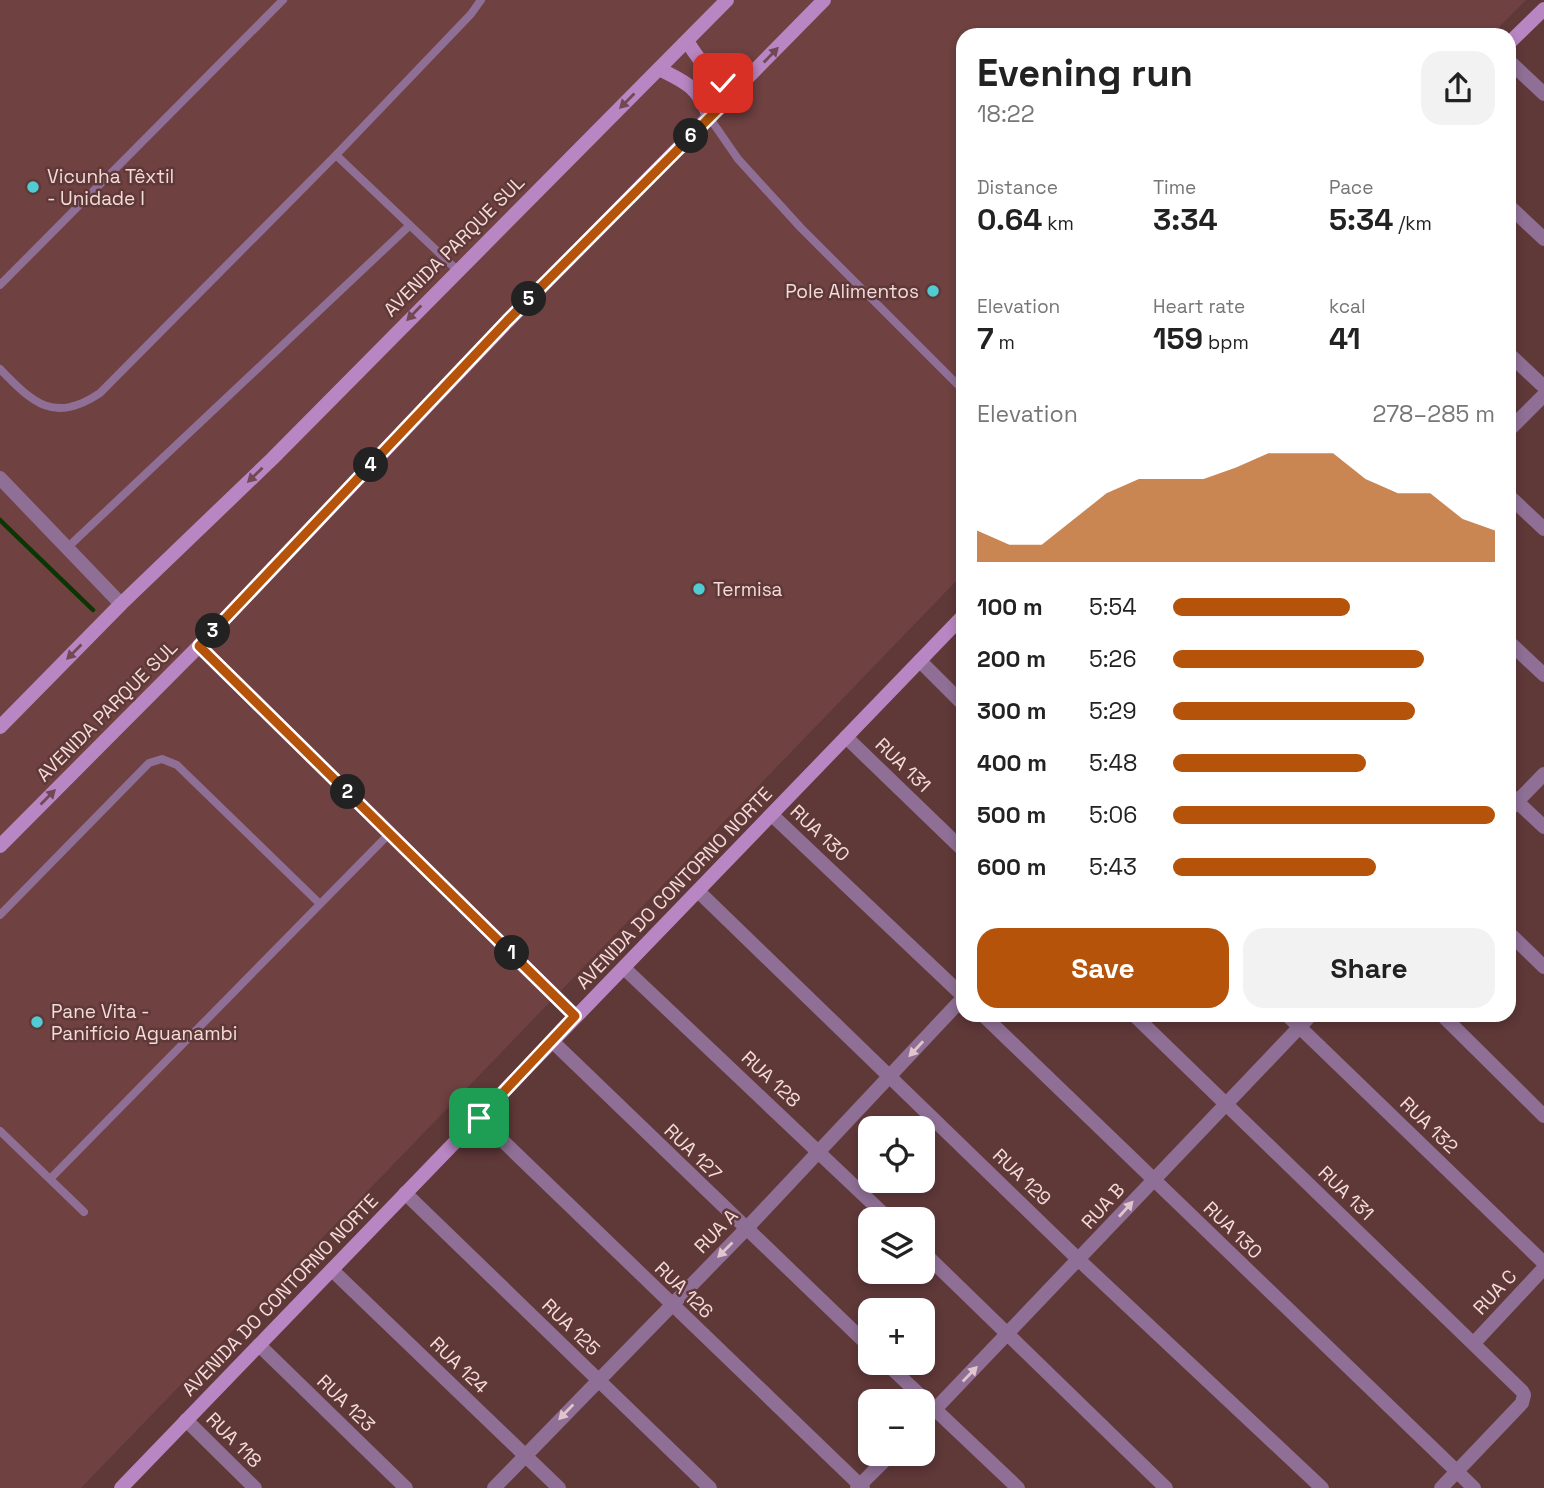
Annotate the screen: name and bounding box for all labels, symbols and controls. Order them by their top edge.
one-way arrow [762,47,778,64]
text: Evening run [977,49,1193,97]
button: share [1421,51,1495,125]
pin [693,53,753,113]
icon: check [704,64,742,102]
one-way arrow [619,92,636,109]
text: 18:22 [977,99,1035,129]
pin: 6 [674,118,708,154]
text: 6 [685,123,696,148]
place label: Vicunha Têxtil - Unidade I [47,164,174,211]
street label: AVENIDA PARQUE SUL [378,170,530,322]
text: Distance [977,175,1058,200]
text: Time [1153,175,1196,200]
text: Pace [1329,175,1373,200]
marker: Vicunha Têxtil - Unidade I [25,179,41,195]
text: 0.64 [977,200,1042,239]
text: 3:34 [1153,200,1218,239]
text: 5:34 [1329,200,1393,239]
text: km [1042,211,1074,236]
text: /km [1393,211,1432,236]
place label: Pole Alimentos [785,279,919,304]
pin: 5 [512,282,546,316]
marker: Pole Alimentos [925,283,941,299]
text: 5 [523,286,534,311]
text: Elevation [977,294,1060,319]
text: Heart rate [1153,294,1245,319]
text: kcal [1329,294,1366,319]
one-way arrow [406,305,423,322]
text: 7 [977,319,994,358]
text: 159 [1153,319,1203,358]
text: 41 [1329,319,1361,358]
text: m [994,330,1015,355]
text: bpm [1203,330,1249,355]
text: Elevation [977,399,1078,429]
text: 278–285 m [1372,399,1495,429]
pin: 4 [354,448,388,482]
text: 4 [364,452,377,477]
one-way arrow [246,467,263,484]
place label: Termisa [713,577,783,602]
marker: Termisa [691,581,707,597]
text: 100 m [977,592,1043,622]
text: 5:54 [1089,592,1137,622]
pin: 3 [196,614,230,648]
text: 3 [207,618,218,643]
street label: AVENIDA PARQUE SUL [31,635,183,787]
one-way arrow [65,644,82,661]
text: 200 m [977,644,1046,674]
text: 5:26 [1089,644,1137,674]
text: 300 m [977,696,1046,726]
text: 5:29 [1089,696,1136,726]
street label: RUA 131 [870,732,936,798]
text: 400 m [977,748,1047,778]
text: 5:48 [1089,748,1137,778]
pin: 2 [330,774,366,810]
text: 2 [342,779,353,804]
street label: AVENIDA DO CONTORNO NORTE [571,782,777,994]
one-way arrow [40,789,57,806]
street label: RUA 130 [785,799,855,867]
text: 500 m [977,800,1046,830]
text: 5:06 [1089,800,1137,830]
text: 600 m [977,852,1047,882]
text: 5:43 [1089,852,1137,882]
button: Save [977,928,1229,1008]
button: Share [1243,928,1495,1008]
pin: 1 [494,936,530,970]
text: 1 [507,940,516,965]
place label: Pane Vita - Panifício Aguanambi [51,999,237,1046]
marker: Pane Vita - Panifício Aguanambi [29,1014,45,1030]
one-way arrow [908,1040,924,1057]
street label: RUA 128 [736,1045,806,1113]
pin [449,1088,509,1148]
street label: RUA 132 [1394,1091,1464,1159]
icon: arrive [460,1099,498,1137]
map controls [858,1116,935,1466]
button: locate [858,1116,935,1193]
street label: RUA 127 [659,1118,727,1186]
street label: RUA 129 [987,1143,1057,1211]
street label: RUA 131 [1313,1160,1379,1226]
street label: RUA B [1076,1178,1130,1234]
street label: AVENIDA DO CONTORNO NORTE [177,1189,383,1401]
street label: RUA 130 [1198,1196,1268,1264]
one-way arrow [1118,1201,1134,1218]
street label: RUA A [689,1203,743,1259]
button: layers [858,1207,935,1284]
one-way arrow [717,1241,734,1258]
street label: RUA 126 [649,1256,719,1324]
street label: RUA C [1468,1264,1522,1320]
street label: RUA 125 [537,1293,605,1361]
button: + [858,1298,935,1375]
street label: RUA 124 [425,1331,494,1399]
one-way arrow [961,1366,977,1383]
street label: RUA 123 [311,1369,381,1437]
button: − [858,1389,935,1466]
one-way arrow [559,1403,575,1420]
street label: RUA 118 [201,1407,267,1473]

